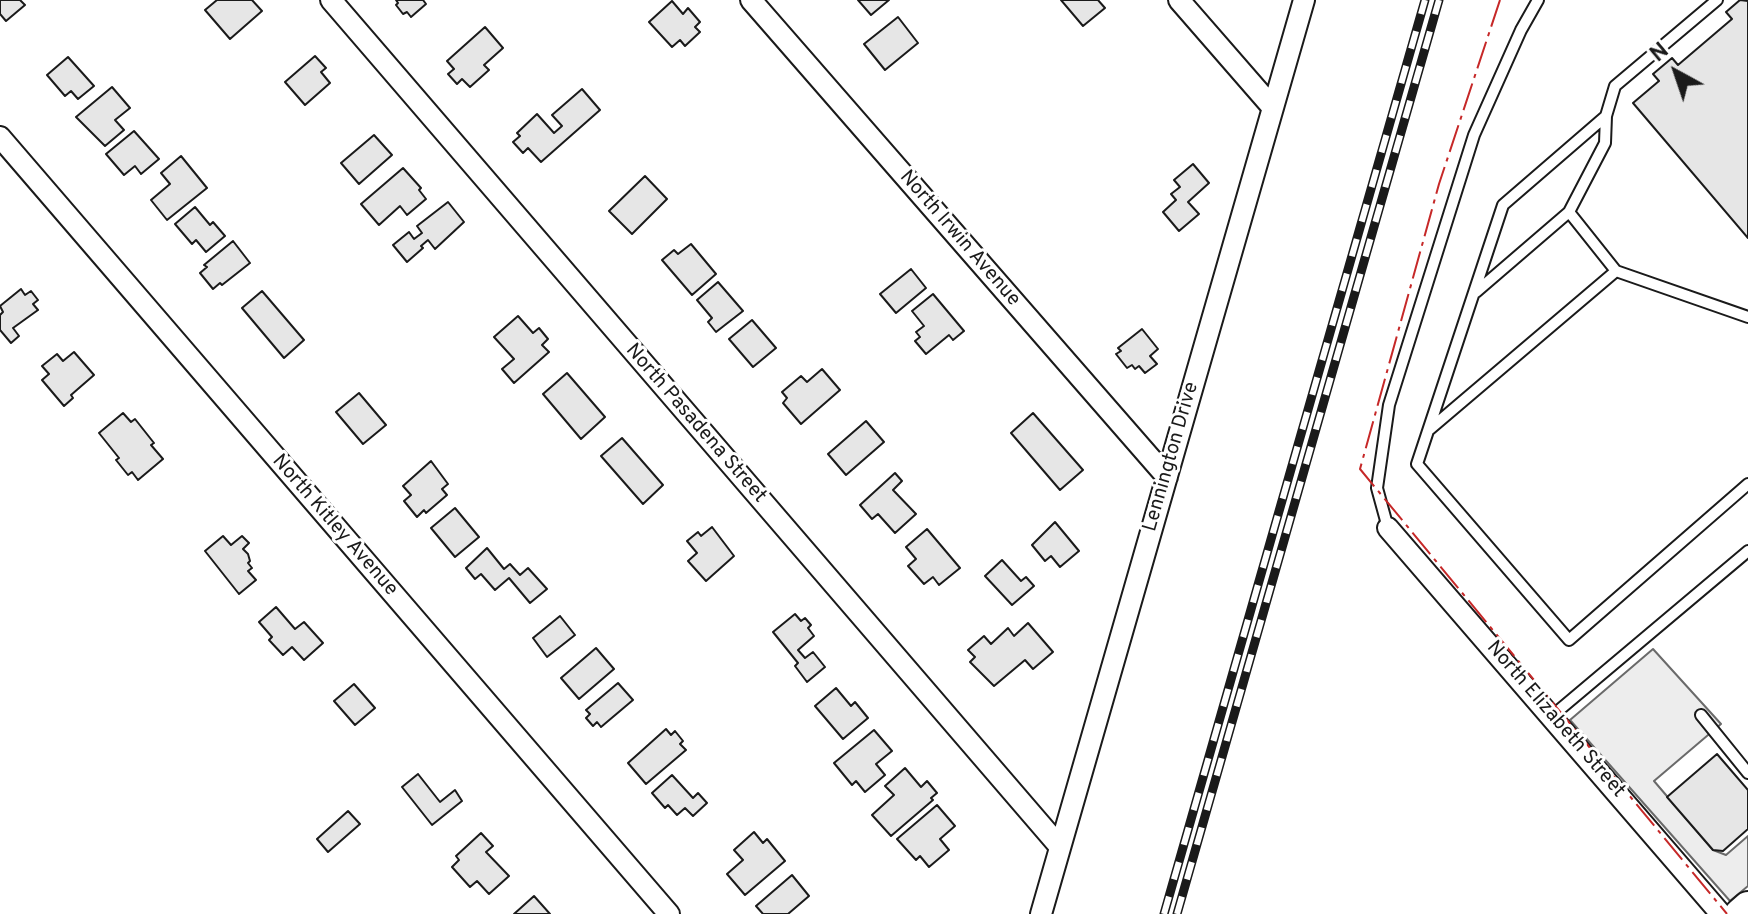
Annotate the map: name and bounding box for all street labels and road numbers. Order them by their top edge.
street label: North Irwin Avenue [893,166,1025,312]
street label: North Pasadena Street [619,340,771,508]
street label: Lennington Drive [1139,379,1205,535]
street label: North Kitley Avenue [266,450,402,602]
street label: North Elizabeth Street [1480,637,1630,803]

